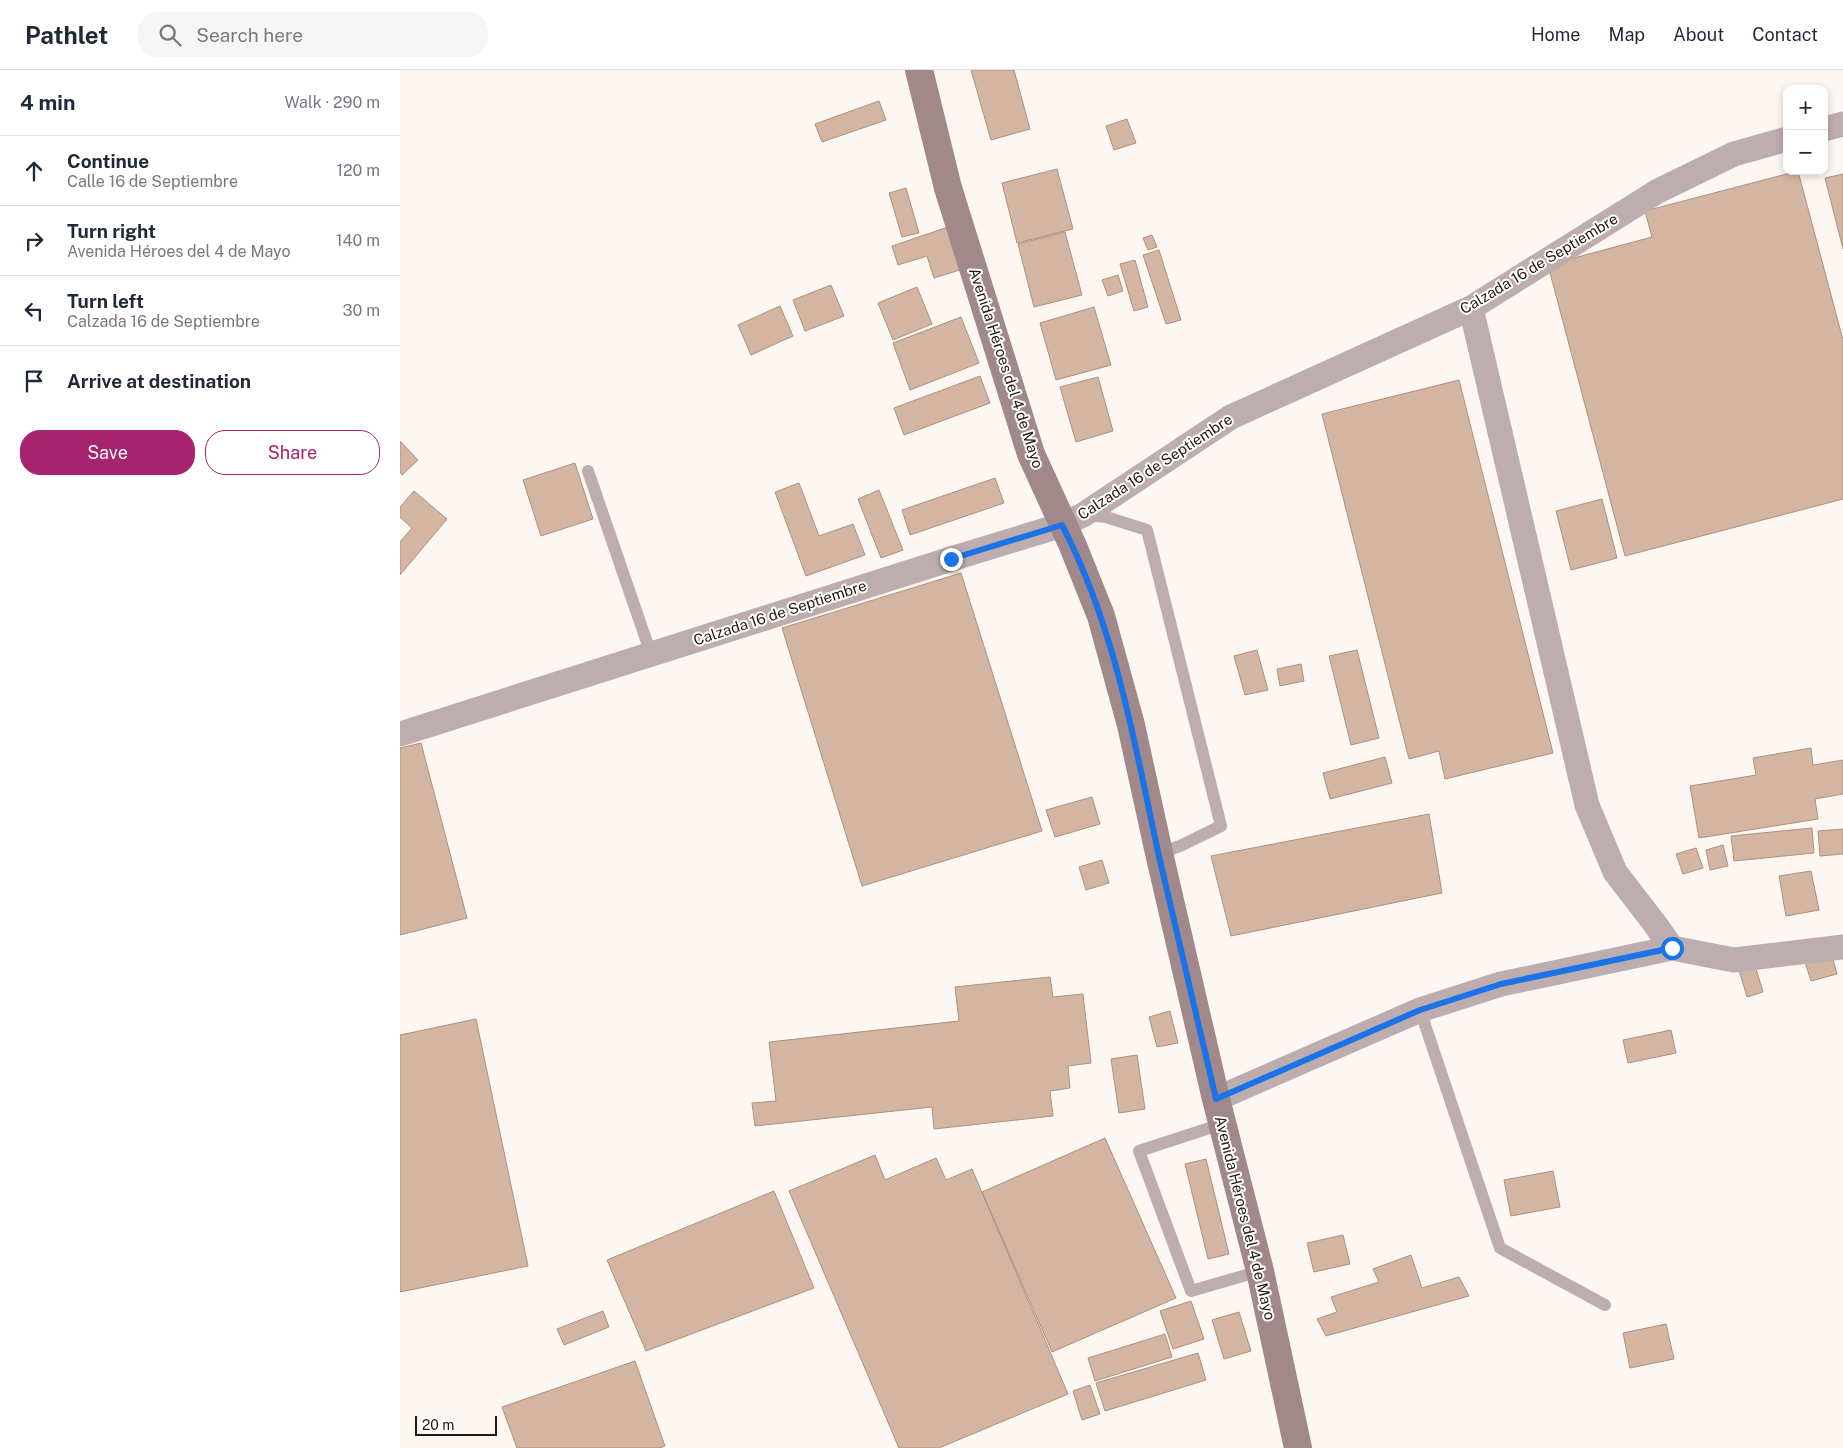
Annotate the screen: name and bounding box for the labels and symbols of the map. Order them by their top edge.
street label: Calzada 16 de Septiembre [1457,210,1621,317]
street label: Avenida Héroes del 4 de Mayo [966,266,1047,470]
street label: Calzada 16 de Septiembre [1074,410,1235,523]
route end [940,548,963,571]
street label: Calzada 16 de Septiembre [691,576,868,649]
route start [1661,937,1684,960]
street label: Avenida Héroes del 4 de Mayo [1212,1114,1279,1322]
scale bar [415,1413,498,1436]

